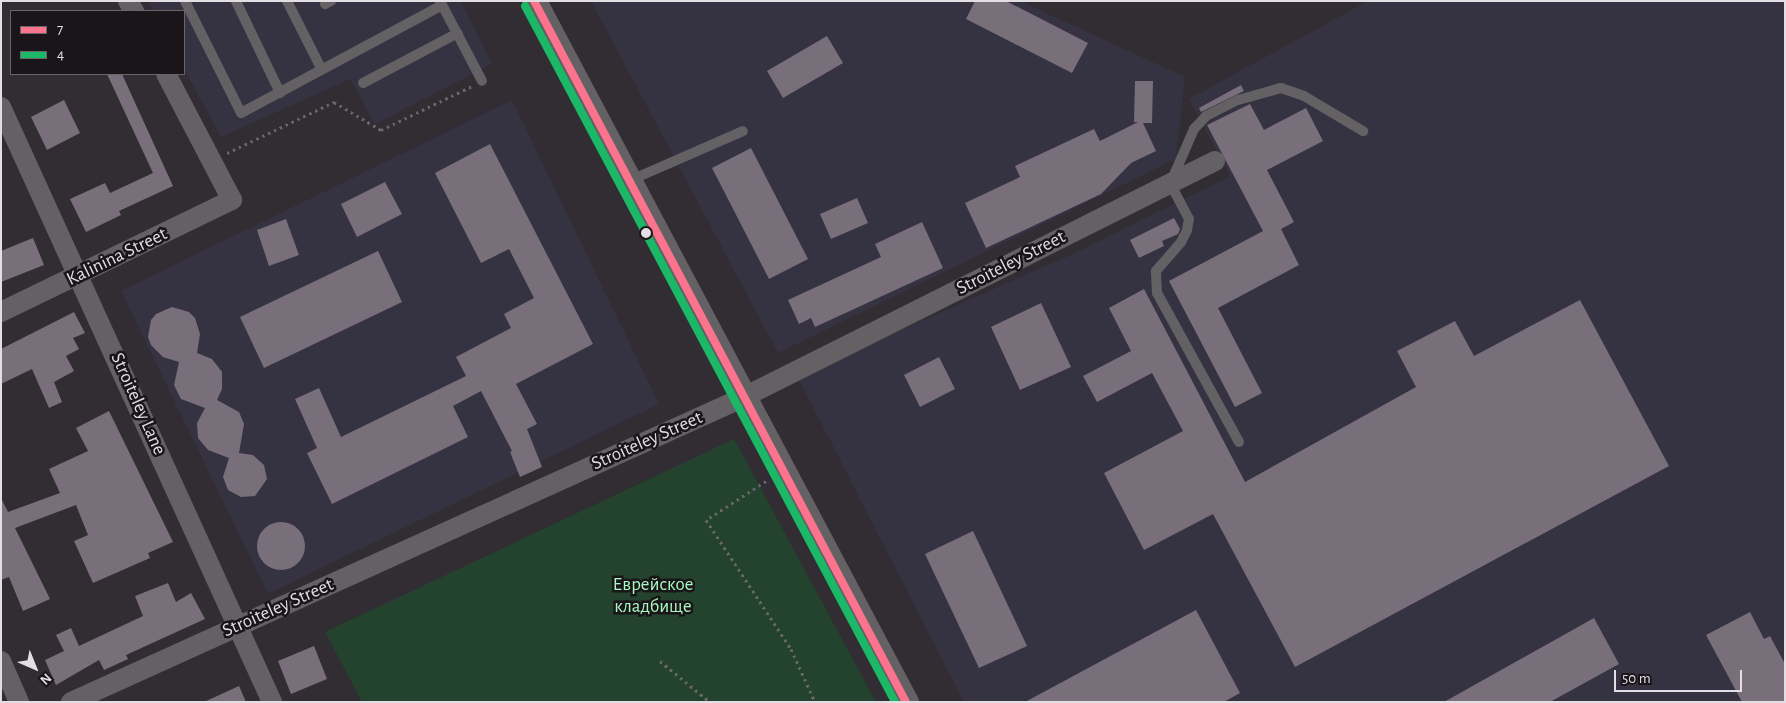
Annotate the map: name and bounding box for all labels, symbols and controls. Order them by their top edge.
legend [10,10,185,75]
text: 7 [57,22,63,37]
text: 4 [57,47,64,62]
street label: Kalinina Street [63,223,171,291]
street label: Stroiteley Street [953,226,1069,300]
unlabelled marker [641,228,651,238]
street label: Stroiteley Lane [105,349,171,459]
street label: Stroiteley Street [588,406,706,476]
street label: Stroiteley Street [219,573,337,643]
park label: Еврейское кладбище [613,574,693,618]
north arrow [10,643,60,693]
scale bar [1616,660,1744,692]
text: N [37,670,54,687]
text: 50 m [1622,671,1651,686]

